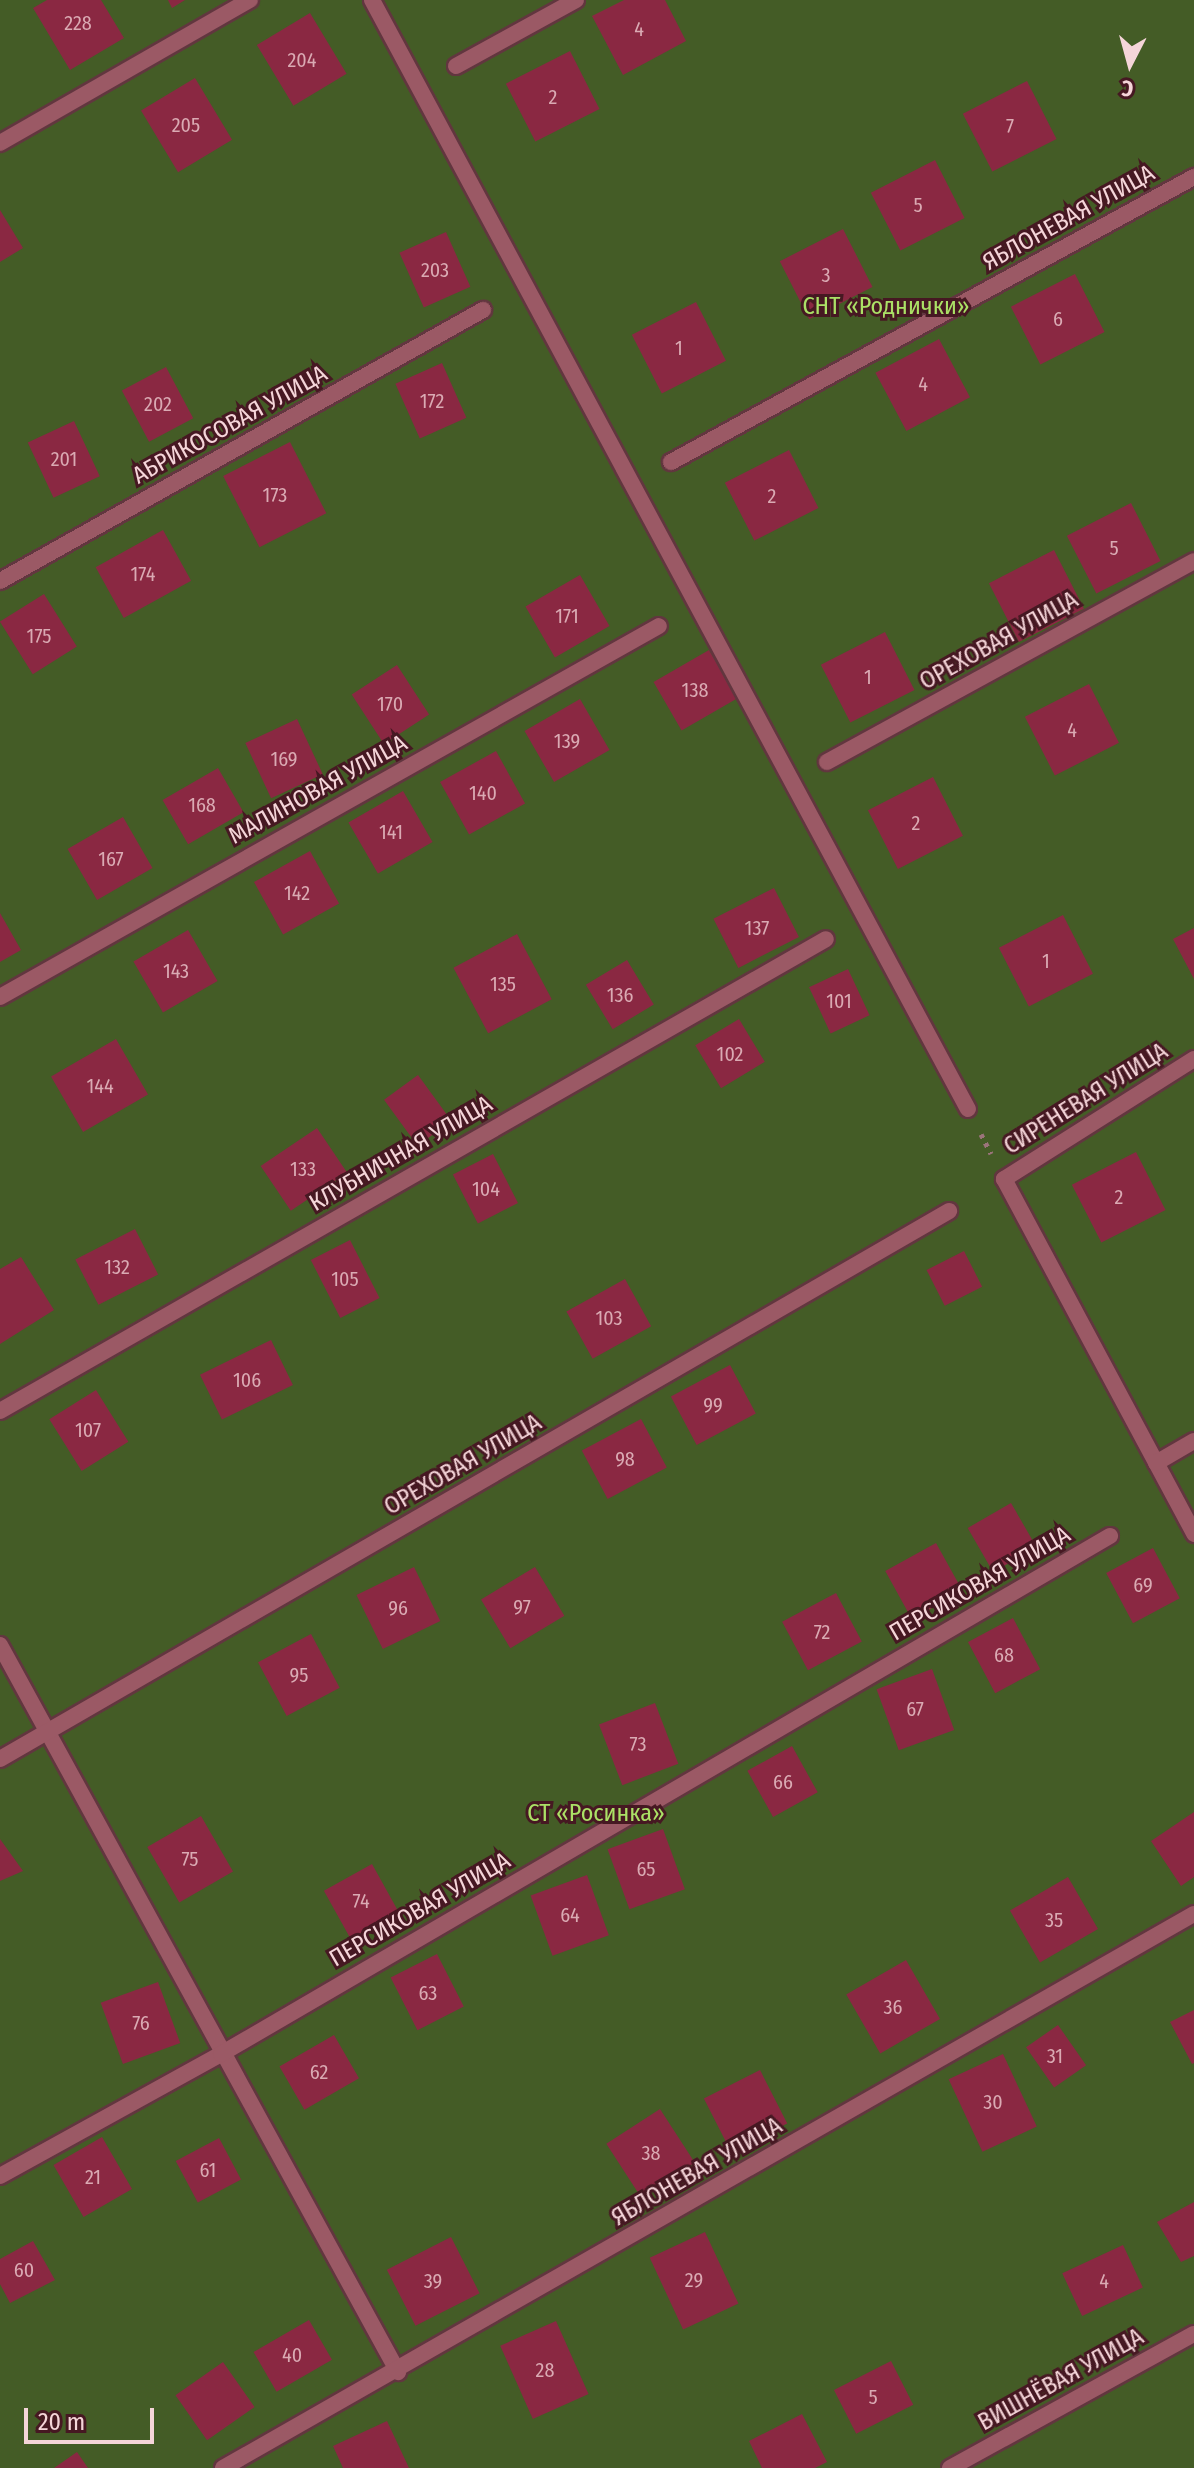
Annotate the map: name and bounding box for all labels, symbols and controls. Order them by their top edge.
house number: 228 [64,11,92,35]
house number: 4 [634,17,644,41]
north arrow [1090,24,1170,104]
house number: 204 [288,48,316,72]
text: С [1120,74,1135,102]
house number: 2 [549,85,557,109]
house number: 205 [172,113,200,137]
house number: 7 [1006,114,1014,138]
street label: ЯБЛОНЕВАЯ УЛИЦА [978,159,1160,277]
house number: 5 [913,193,923,217]
house number: 203 [421,258,449,282]
house number: 3 [821,263,831,287]
park label: СНТ «Роднички» [802,293,970,321]
house number: 6 [1053,307,1063,331]
house number: 1 [675,336,683,360]
street label: АБРИКОСОВАЯ УЛИЦА [128,360,332,490]
house number: 4 [918,372,928,396]
house number: 172 [420,389,444,413]
house number: 202 [144,392,172,416]
house number: 201 [51,447,77,471]
house number: 173 [263,483,287,507]
house number: 2 [768,484,776,508]
house number: 5 [1109,536,1119,560]
house number: 174 [131,562,155,586]
street label: ОРЕХОВАЯ УЛИЦА [915,586,1083,696]
house number: 171 [555,604,579,628]
house number: 175 [27,624,51,648]
house number: 1 [864,665,872,689]
house number: 138 [682,678,708,702]
house number: 170 [377,692,403,716]
house number: 4 [1067,718,1077,742]
street label: МАЛИНОВАЯ УЛИЦА [224,729,412,851]
house number: 139 [554,729,580,753]
house number: 169 [270,747,298,771]
house number: 140 [469,781,497,805]
house number: 168 [188,793,216,817]
house number: 2 [912,811,920,835]
house number: 141 [379,820,403,844]
house number: 167 [98,847,124,871]
house number: 142 [284,881,310,905]
house number: 137 [745,916,769,940]
house number: 1 [1042,949,1050,973]
house number: 143 [163,959,189,983]
house number: 135 [490,972,516,996]
house number: 136 [607,983,633,1007]
house number: 101 [826,989,852,1013]
street label: СИРЕНЕВАЯ УЛИЦА [999,1037,1173,1161]
house number: 102 [717,1042,743,1066]
house number: 144 [86,1074,114,1098]
street label: КЛУБНИЧНАЯ УЛИЦА [304,1090,498,1218]
house number: 133 [290,1157,316,1181]
house number: 104 [472,1177,500,1201]
house number: 2 [1115,1185,1123,1209]
house number: 132 [104,1255,130,1279]
house number: 105 [331,1267,359,1291]
house number: 103 [595,1306,623,1330]
house number: 106 [233,1368,261,1392]
house number: 99 [703,1393,723,1417]
street label: ОРЕХОВАЯ УЛИЦА [379,1408,547,1522]
house number: 107 [75,1418,101,1442]
house number: 98 [615,1447,635,1471]
street label: ПЕРСИКОВАЯ УЛИЦА [884,1521,1076,1647]
house number: 69 [1133,1573,1153,1597]
house number: 97 [513,1595,531,1619]
house number: 96 [388,1596,408,1620]
house number: 72 [814,1620,830,1644]
house number: 68 [994,1643,1014,1667]
house number: 95 [290,1663,308,1687]
house number: 67 [906,1697,924,1721]
house number: 73 [630,1732,646,1756]
house number: 66 [773,1770,793,1794]
park label: СТ «Росинка» [527,1800,665,1828]
house number: 75 [182,1847,198,1871]
street label: ПЕРСИКОВАЯ УЛИЦА [324,1847,516,1973]
house number: 65 [637,1857,655,1881]
house number: 74 [352,1889,370,1913]
house number: 64 [560,1903,580,1927]
house number: 35 [1045,1908,1063,1932]
house number: 63 [419,1981,437,2005]
house number: 36 [884,1995,902,2019]
house number: 76 [132,2011,150,2035]
house number: 31 [1047,2044,1063,2068]
house number: 62 [310,2060,328,2084]
house number: 30 [983,2090,1003,2114]
street label: ЯБЛОНЕВАЯ УЛИЦА [607,2112,787,2232]
house number: 38 [641,2141,661,2165]
house number: 61 [200,2158,216,2182]
house number: 21 [85,2165,101,2189]
house number: 60 [14,2258,34,2282]
house number: 29 [685,2268,703,2292]
house number: 39 [424,2269,442,2293]
house number: 4 [1099,2269,1109,2293]
street label: ВИШНЁВАЯ УЛИЦА [973,2323,1149,2437]
house number: 40 [282,2343,302,2367]
house number: 28 [536,2358,554,2382]
house number: 5 [868,2385,878,2409]
scale bar [28,2392,158,2442]
text: 20 m [38,2408,85,2436]

